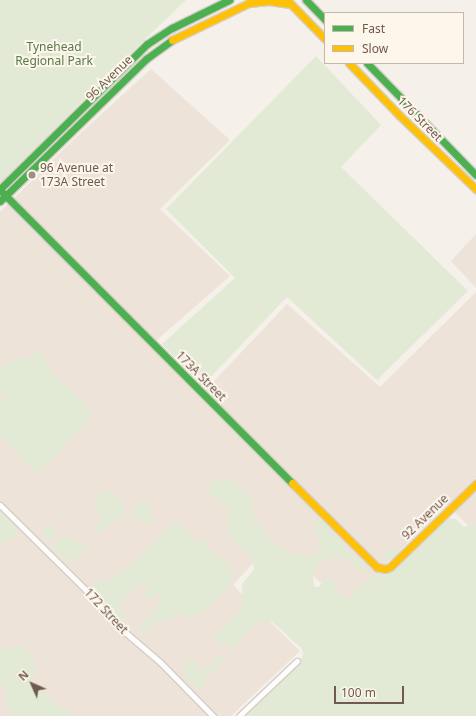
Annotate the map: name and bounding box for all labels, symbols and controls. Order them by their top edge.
legend [324,12,464,64]
text: Fast [362,20,385,37]
park label: Tynehead Regional Park [15,40,93,68]
text: Slow [362,40,388,57]
street label: 96 Avenue [83,52,135,104]
street label: 176 Street [395,94,445,144]
place label: 96 Avenue at 173A Street [40,161,113,189]
marker: 96 Avenue at 173A Street [27,170,37,180]
street label: 173A Street [173,348,229,404]
street label: 92 Avenue [399,491,451,543]
street label: 172 Street [81,585,131,637]
north arrow [12,664,52,704]
text: N [15,667,32,684]
scale bar [336,678,406,704]
text: 100 m [341,684,376,701]

